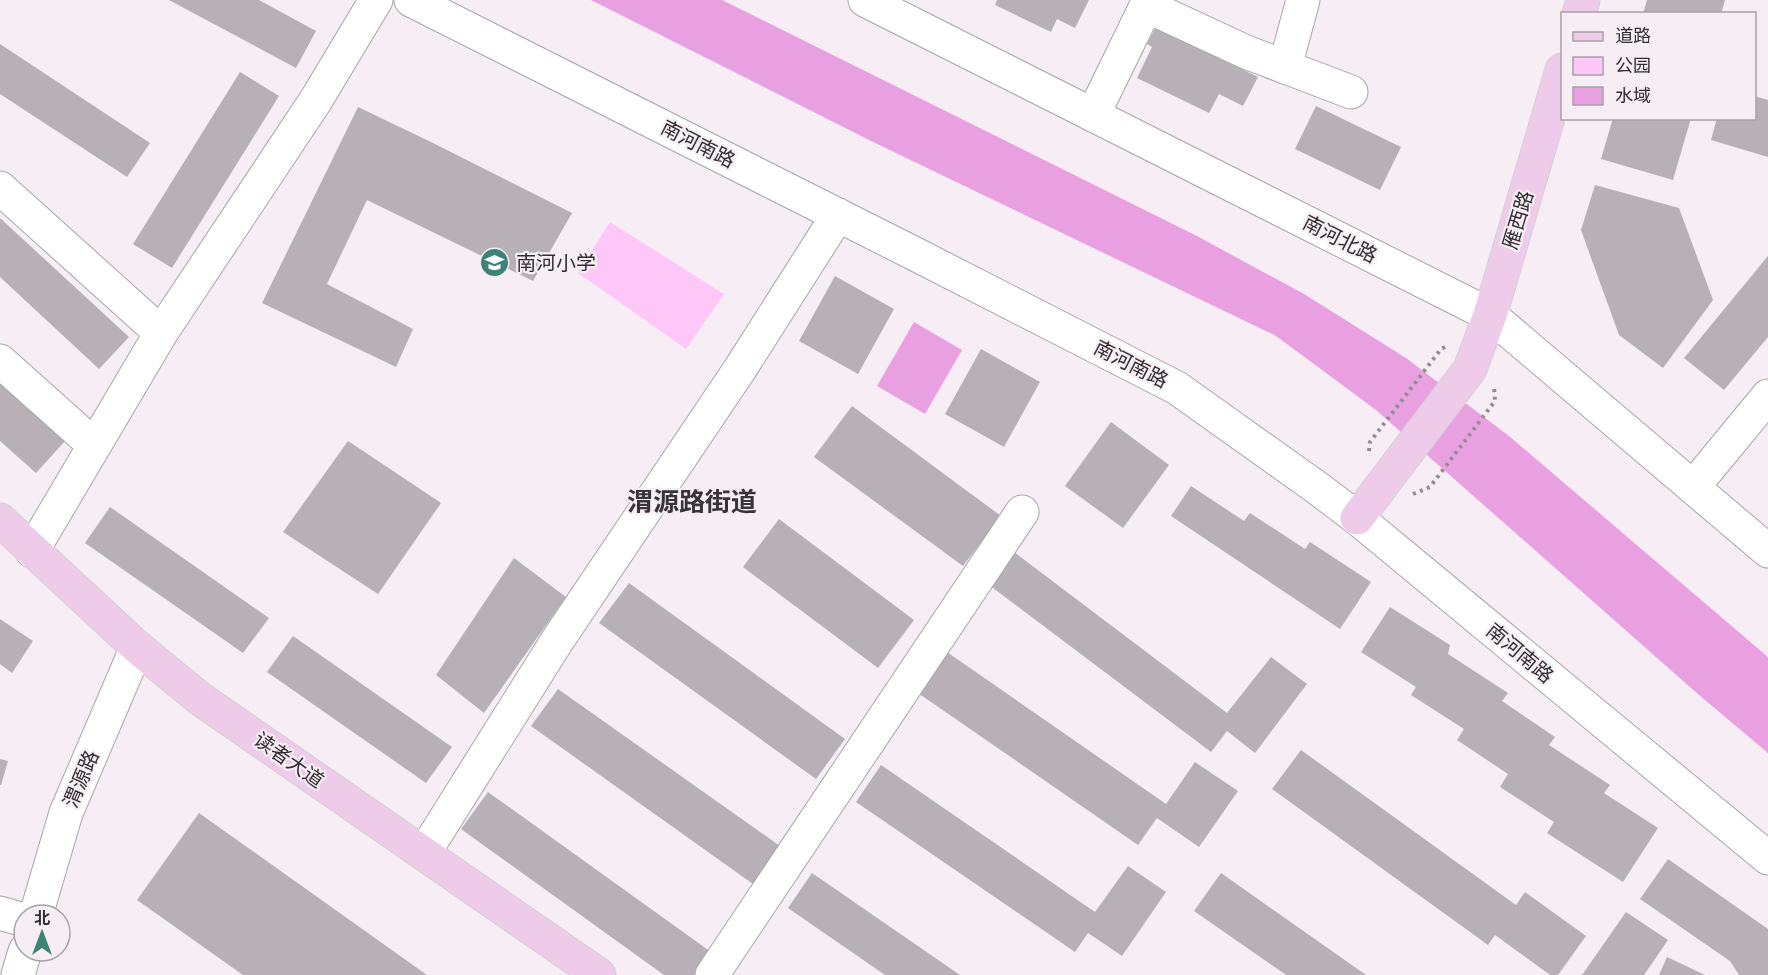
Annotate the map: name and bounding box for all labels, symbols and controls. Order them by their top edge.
legend [1561,12,1756,120]
text: 道路 [1615,24,1651,47]
text: 公园 [1615,54,1651,77]
text: 水域 [1615,84,1651,107]
street label: 南河南路 [656,114,740,174]
street label: 雁西路 [1497,188,1539,252]
street label: 南河北路 [1298,209,1382,269]
school or university icon: 南河小学 [479,247,511,279]
place label: 南河小学 [516,250,596,276]
street label: 南河南路 [1089,334,1173,394]
district label: 渭源路街道 [627,485,757,519]
street label: 南河南路 [1481,617,1559,689]
street label: 读者大道 [249,726,329,794]
street label: 渭源路 [57,746,105,812]
north arrow [12,903,72,963]
text: 北 [34,908,50,929]

